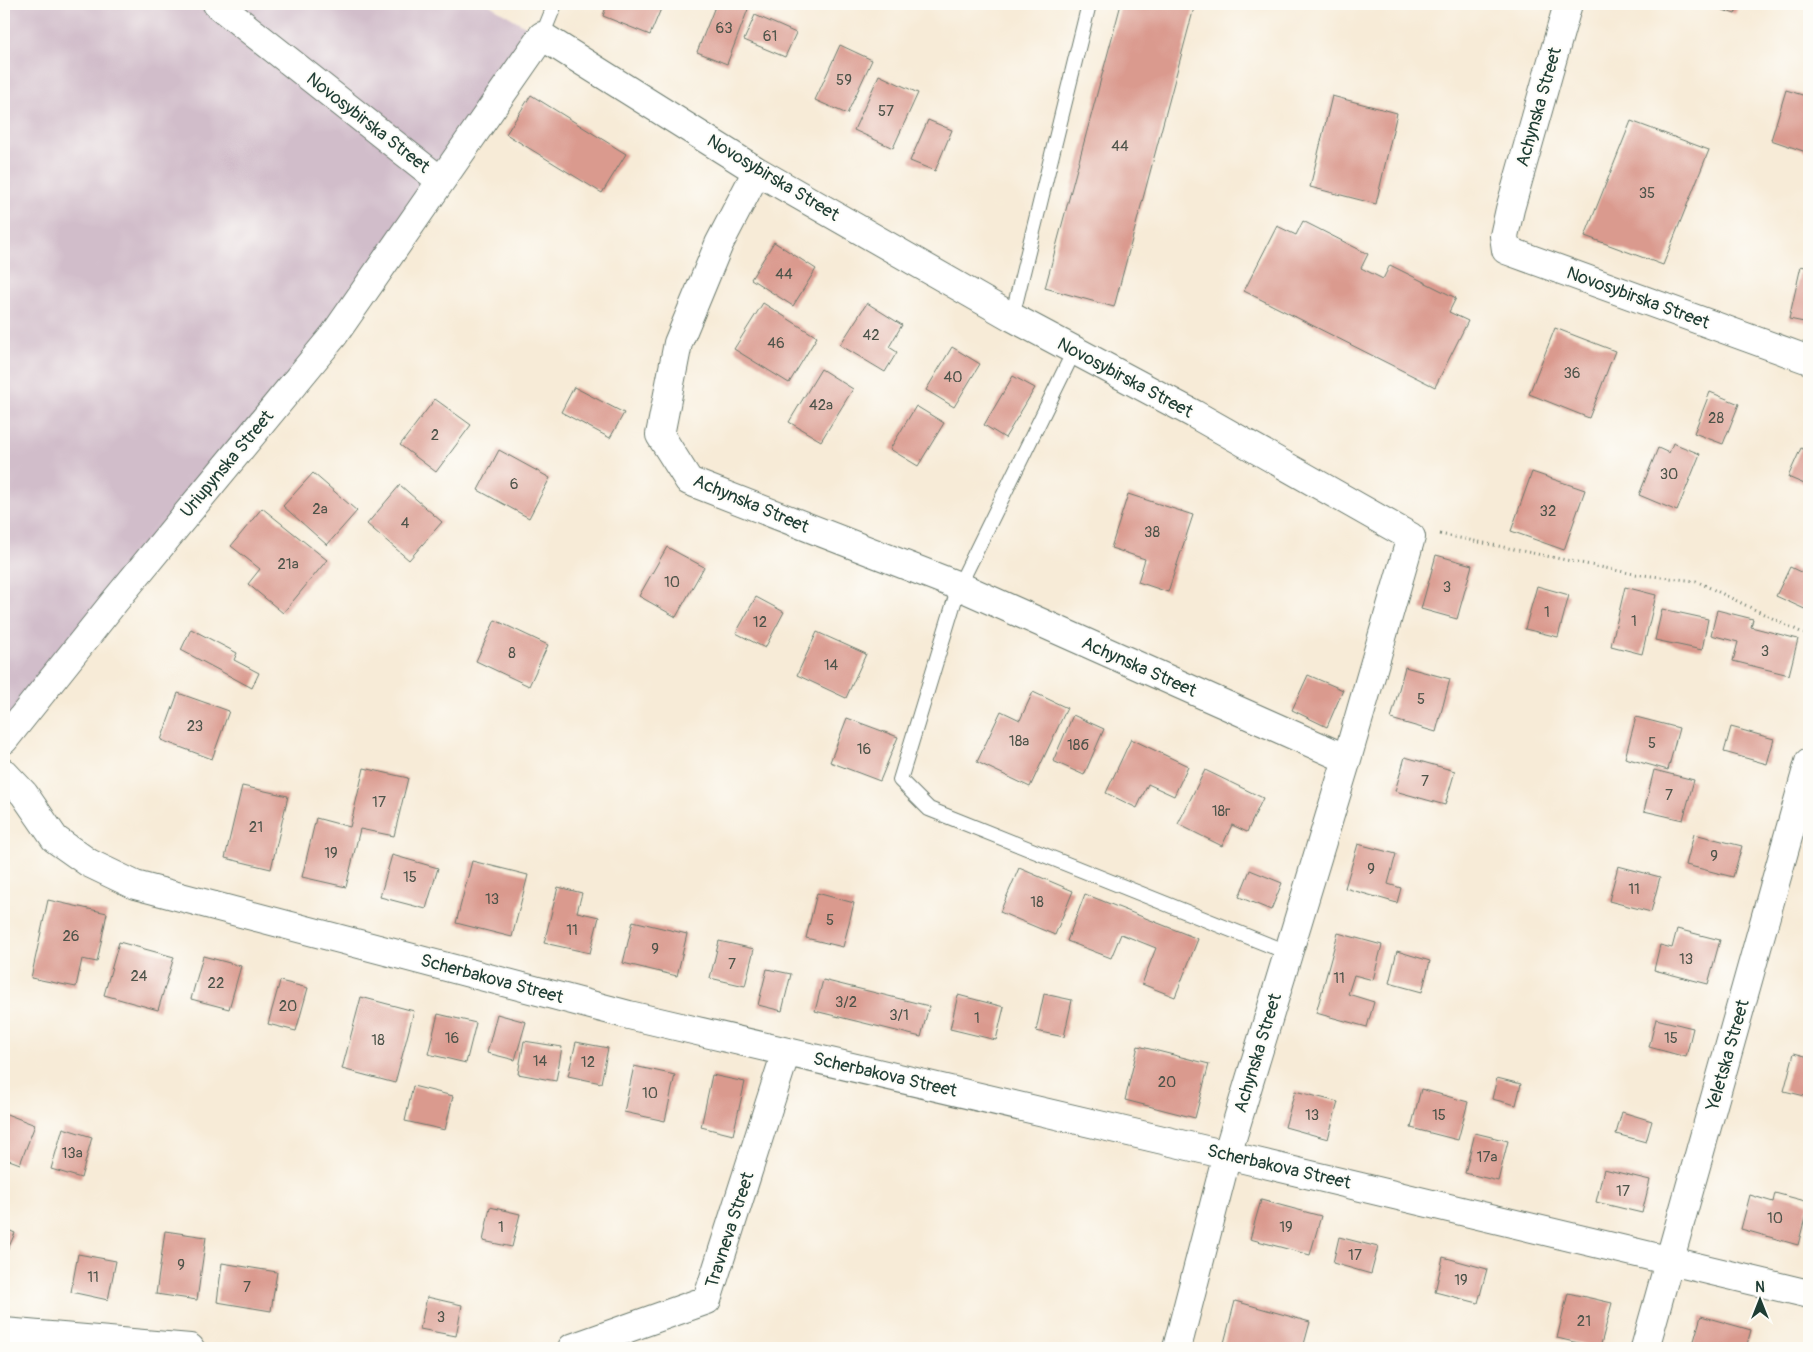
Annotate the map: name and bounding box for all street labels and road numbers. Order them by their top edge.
street label: Achynska Street [1511,44,1567,169]
street label: Novosybirska Street [302,68,435,179]
street label: Novosybirska Street [703,129,844,227]
street label: Novosybirska Street [1563,261,1713,335]
street label: Novosybirska Street [1053,333,1197,424]
street label: Uriupynska Street [175,405,279,522]
street label: Achynska Street [690,469,813,539]
street label: Achynska Street [1078,631,1201,703]
street label: Scherbakova Street [418,949,567,1009]
street label: Achynska Street [1229,990,1287,1115]
street label: Yeletska Street [1701,996,1755,1114]
street label: Scherbakova Street [811,1047,960,1103]
street label: Scherbakova Street [1205,1139,1354,1195]
street label: Travneva Street [700,1168,760,1291]

